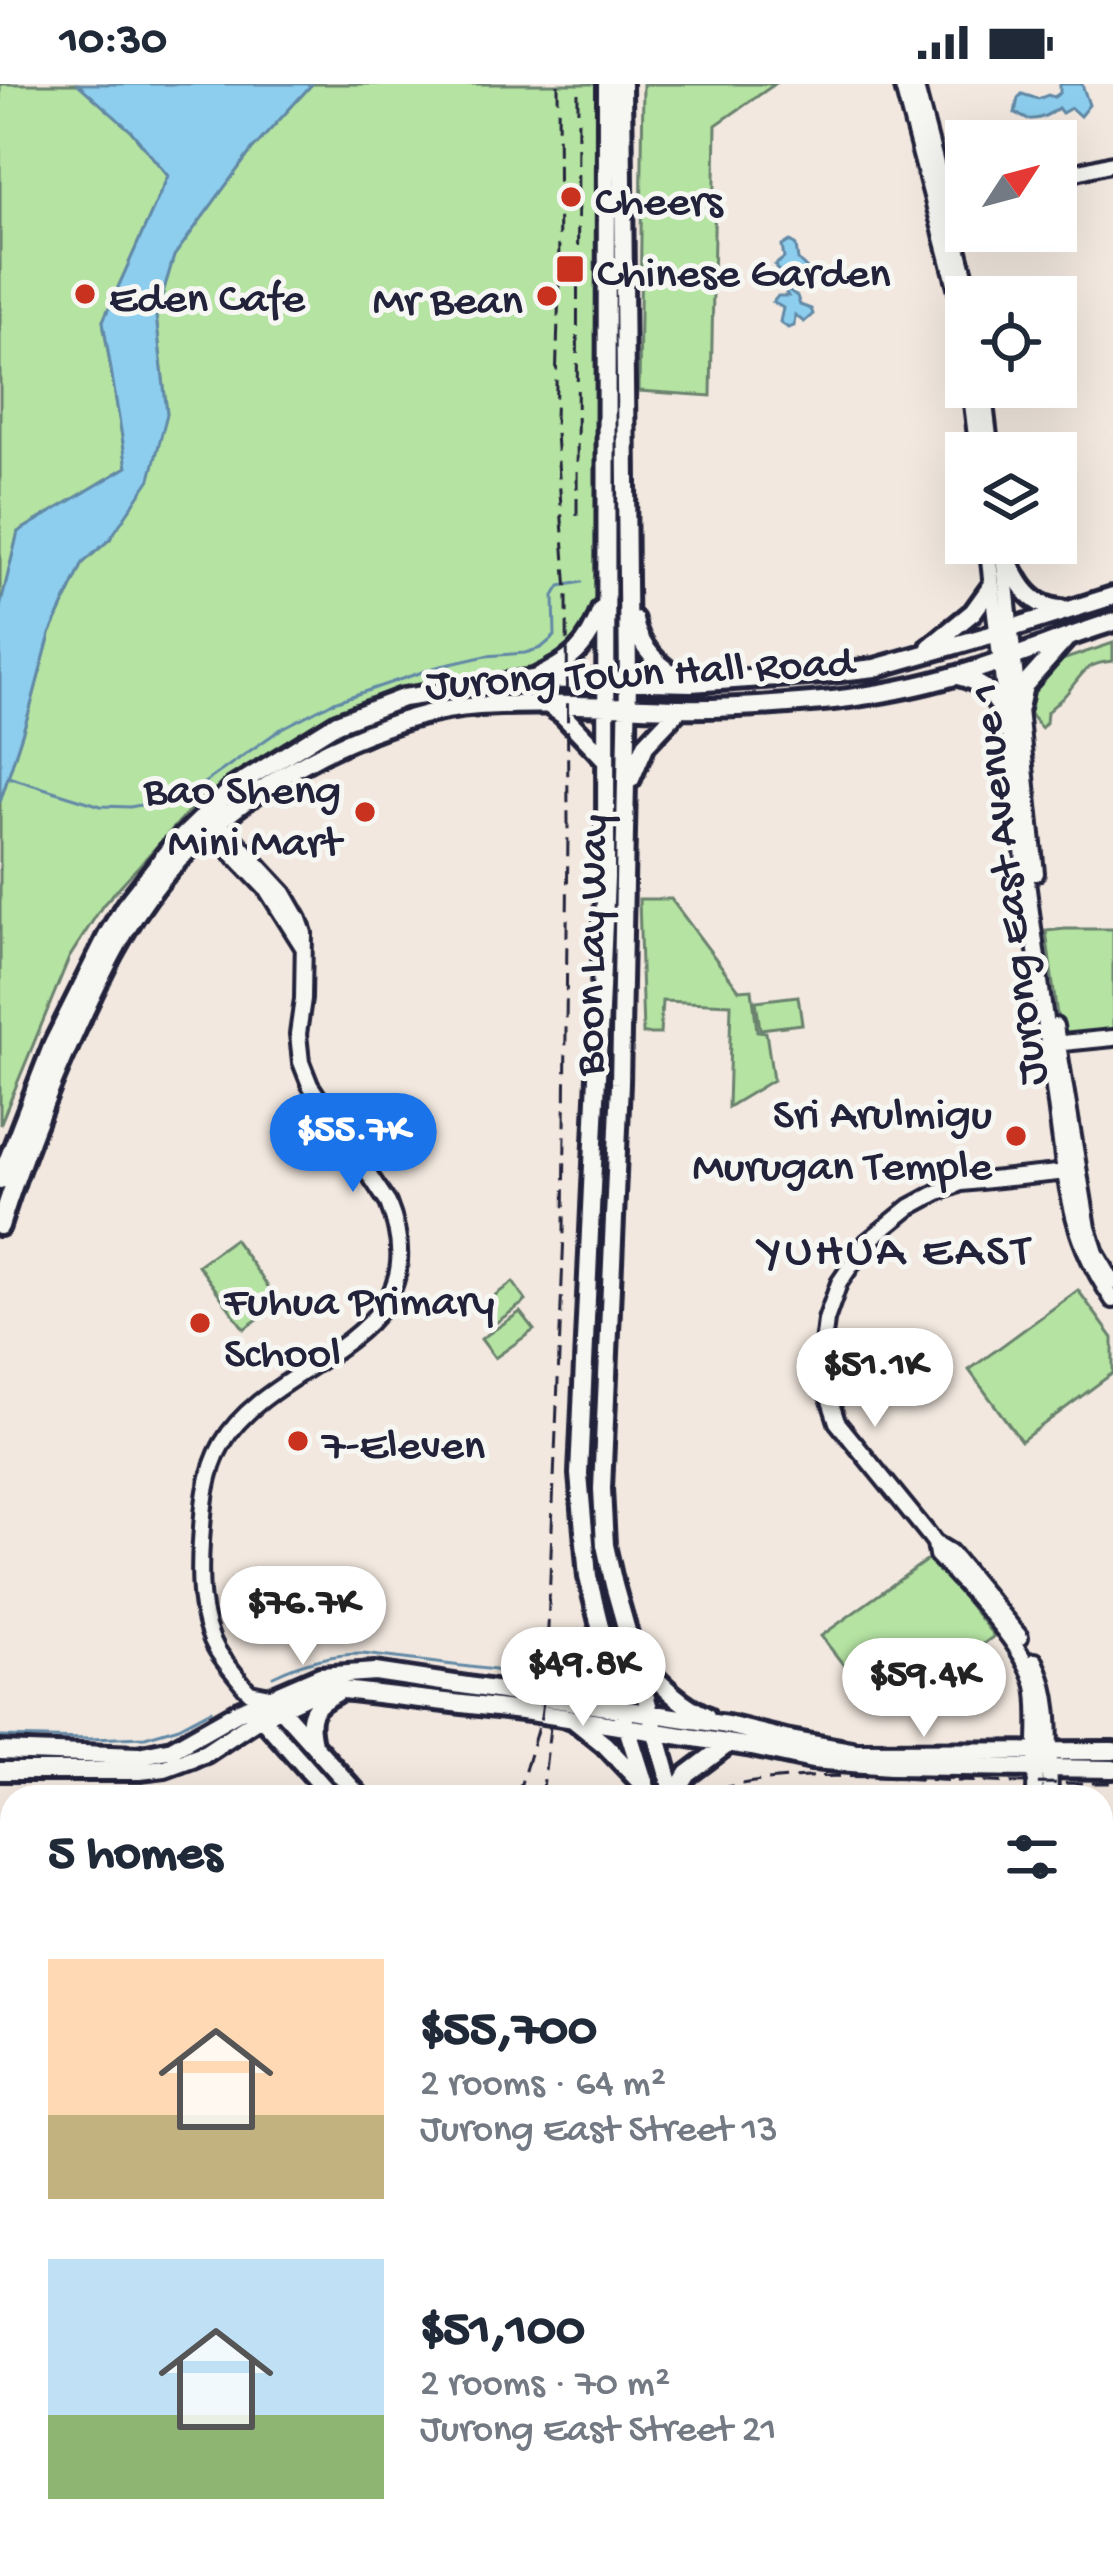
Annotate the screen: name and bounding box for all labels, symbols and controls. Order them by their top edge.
text: 10:30 [60,16,167,69]
north arrow [945,120,1077,252]
map controls [945,120,1077,564]
place label: Cheers [595,178,724,231]
marker: Cheers [558,184,584,210]
place label: Chinese Garden [597,250,891,303]
marker: Chinese Garden [554,253,586,285]
place label: Eden Cafe [109,275,306,328]
button: locate [945,276,1077,408]
place label: Mr Bean [373,277,523,330]
marker: Eden Cafe [72,281,98,307]
marker: Mr Bean [534,283,560,309]
button: layers [945,432,1077,564]
street label: Jurong Town Hall Road [424,639,859,714]
street label: Jurong East Avenue 1 [960,680,1062,1088]
place label: Bao Sheng Mini Mart [143,767,345,872]
marker: Bao Sheng Mini Mart [352,799,378,825]
street label: Boon Lay Way [566,814,623,1077]
place label: Sri Arulmigu Murugan Temple [692,1091,993,1196]
pin: $55.7K [255,1093,451,1195]
text: $55.7K [297,1109,409,1155]
marker: Sri Arulmigu Murugan Temple [1003,1123,1029,1149]
district label: YUHUA EAST [755,1226,1033,1283]
place label: Fuhua Primary School [223,1278,495,1383]
marker: Fuhua Primary School [187,1310,213,1336]
pin: $51.1K [777,1328,973,1430]
text: $51.1K [823,1344,927,1390]
place label: 7-Eleven [320,1422,485,1475]
marker: 7-Eleven [285,1428,311,1454]
pin: $76.7K [205,1566,401,1668]
text: $76.7K [247,1582,359,1628]
pin: $49.8K [485,1627,681,1729]
pin: $59.4K [826,1638,1022,1740]
text: $49.8K [528,1643,638,1689]
text: $59.4K [869,1654,979,1700]
icon: filters [999,1824,1065,1890]
text: 5 homes [48,1827,222,1887]
text: $55,700 [420,2003,597,2063]
icon: home [144,2007,288,2151]
text: 2 rooms · 64 m² [420,2063,666,2109]
text: Jurong East Street 13 [420,2109,778,2155]
text: $51,100 [420,2303,585,2363]
icon: home [144,2307,288,2451]
text: 2 rooms · 70 m² [420,2363,670,2409]
text: Jurong East Street 21 [420,2409,777,2455]

